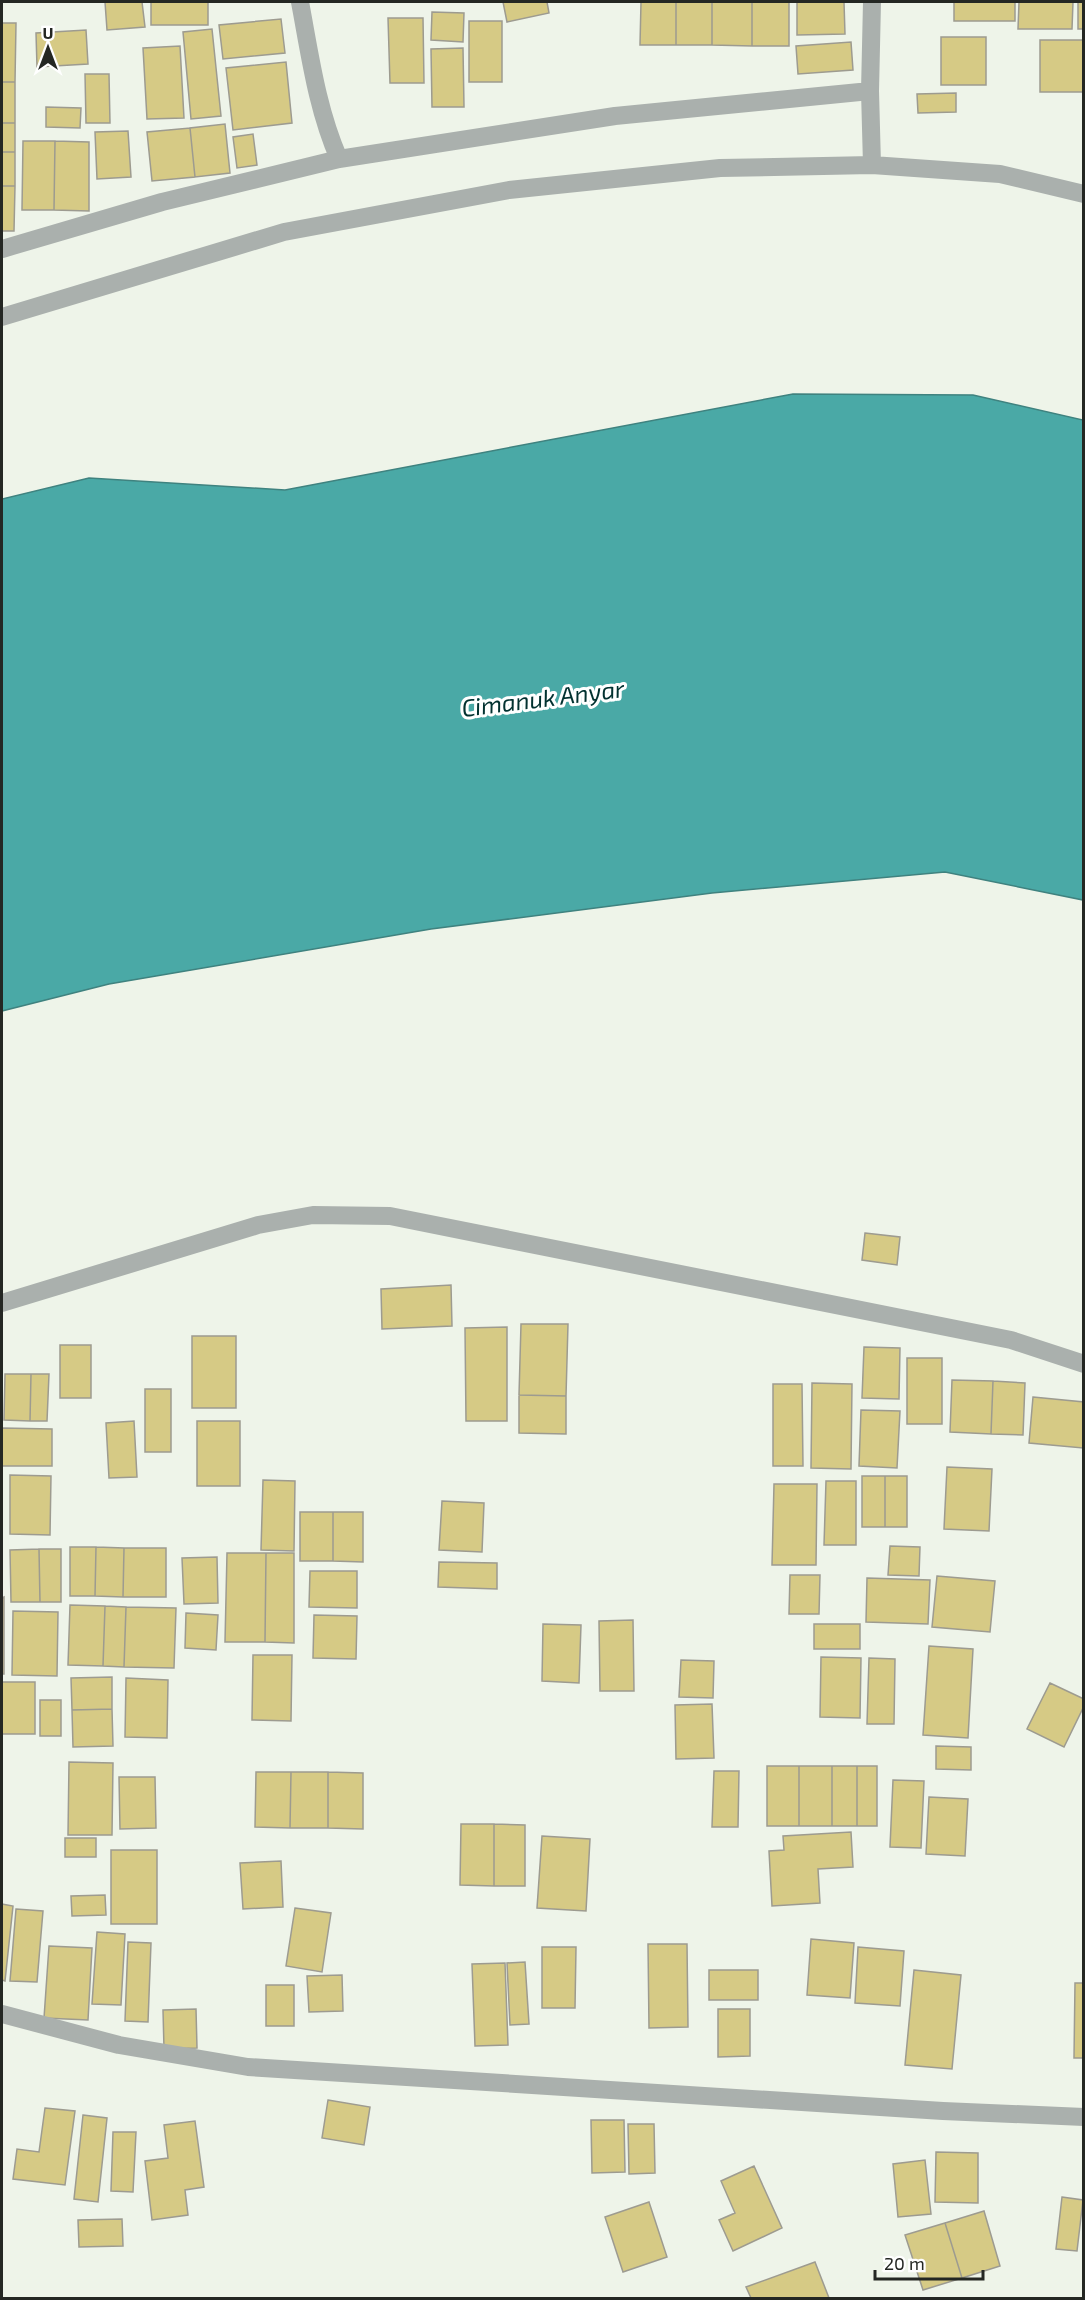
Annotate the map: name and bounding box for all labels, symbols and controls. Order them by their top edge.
north arrow [18,18,78,78]
text: U [43,23,53,42]
water label: Cimanuk Anyar [460,673,626,722]
scale bar [875,2243,983,2281]
text: 20 m [884,2252,925,2274]

